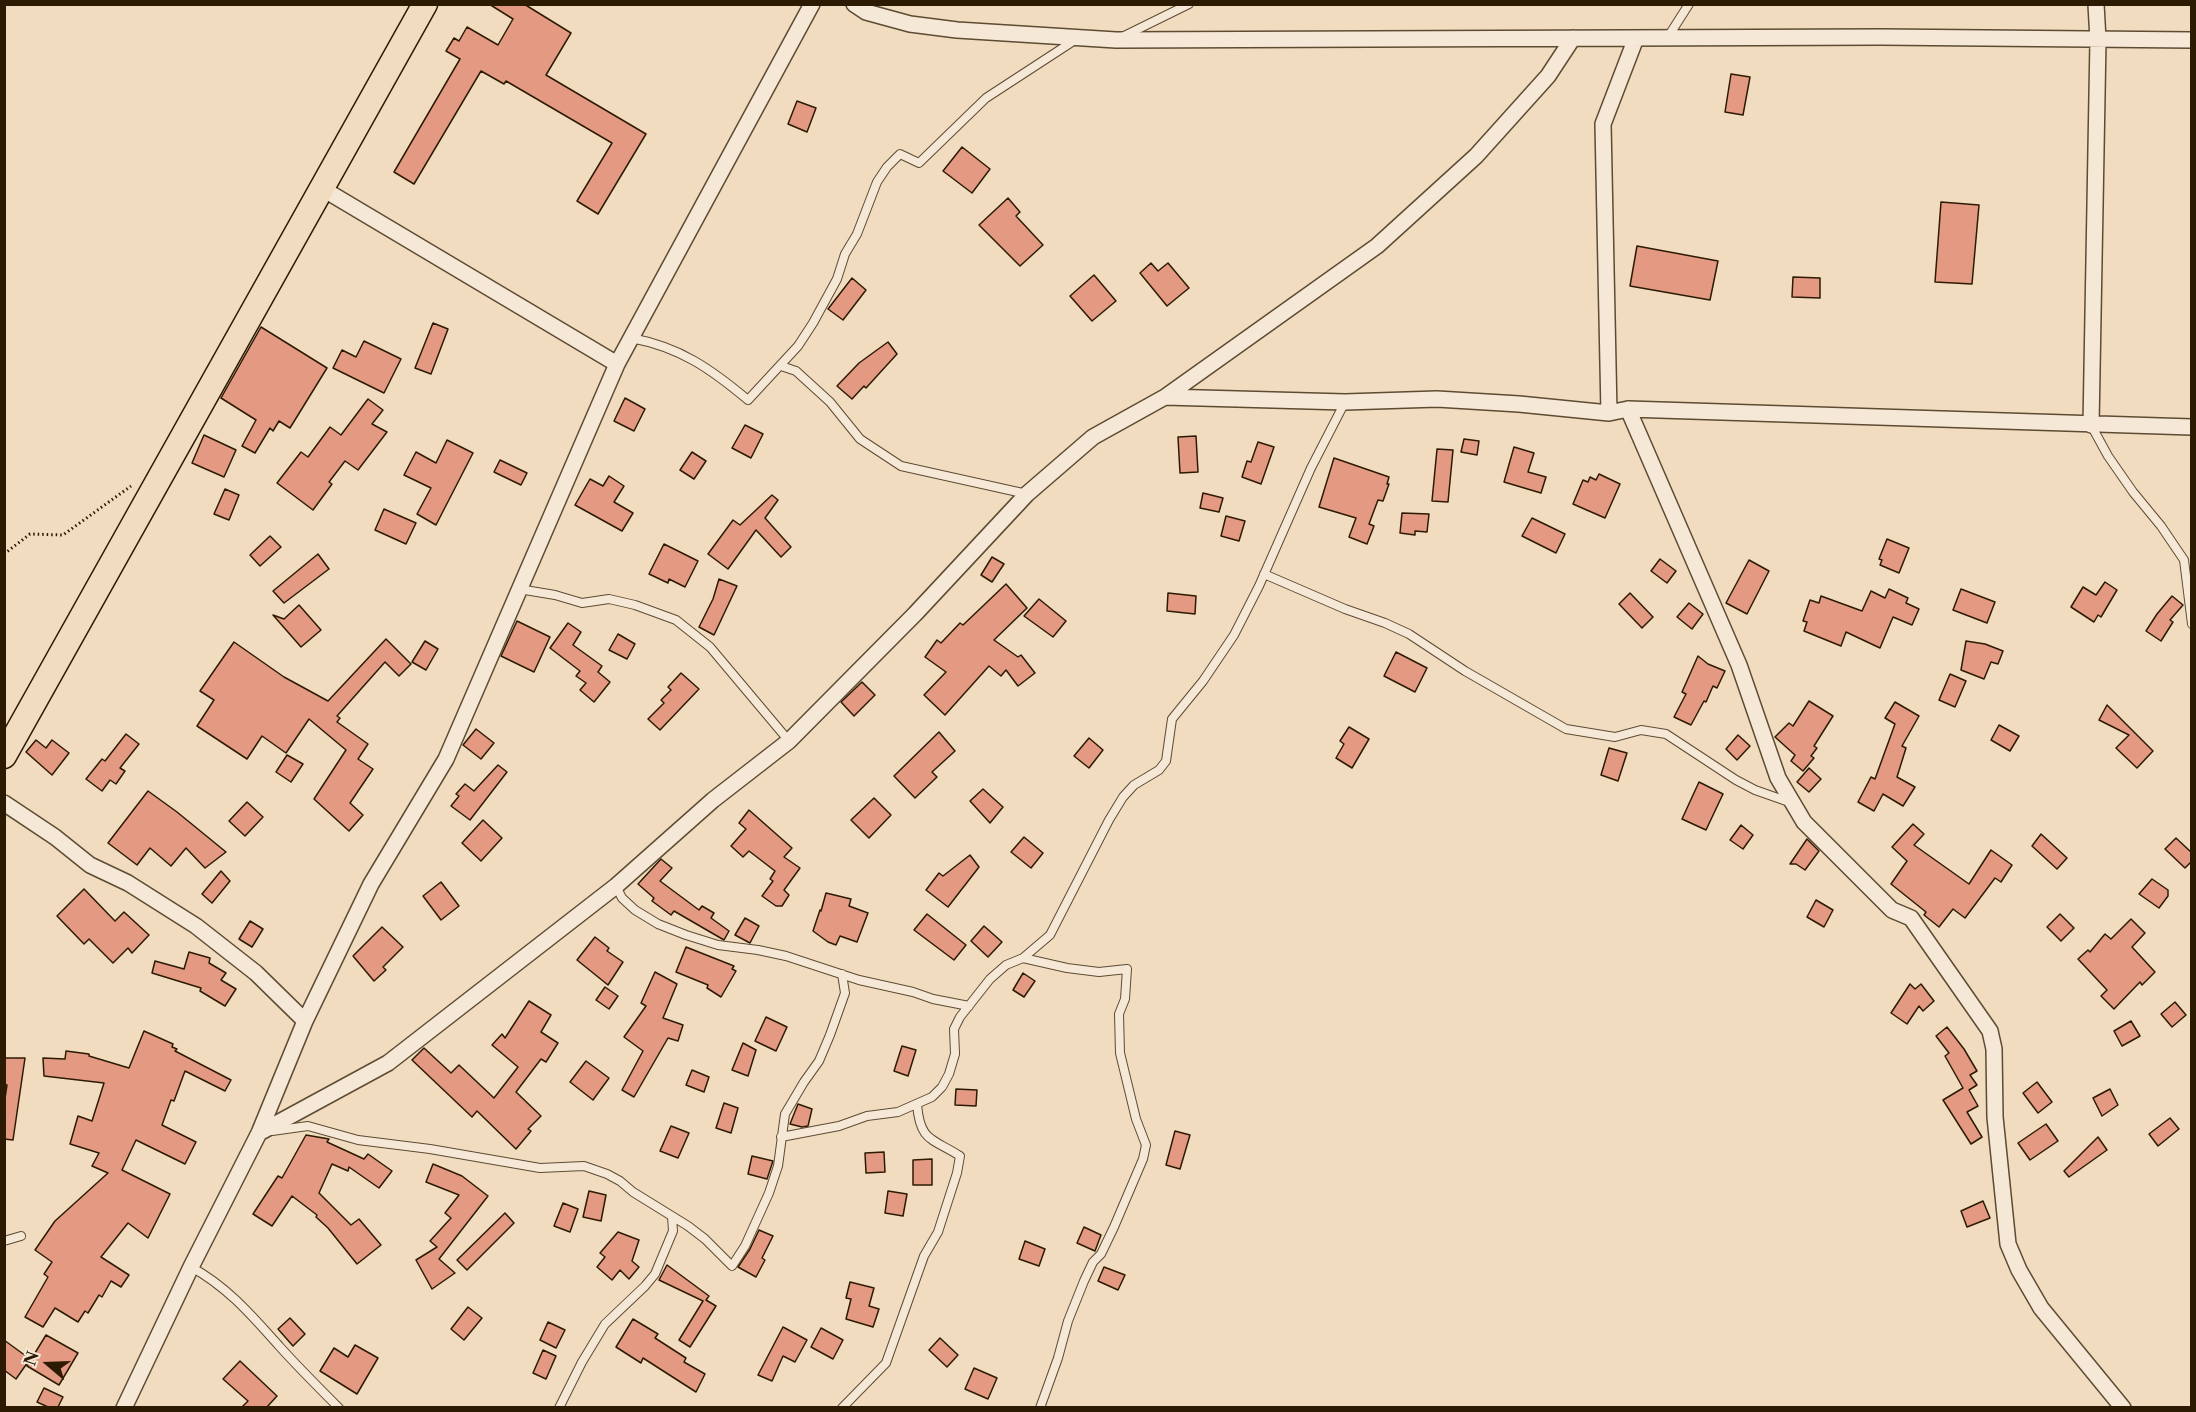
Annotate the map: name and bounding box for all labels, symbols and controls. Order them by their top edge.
north arrow [18,1334,78,1394]
text: N [19,1348,43,1368]

